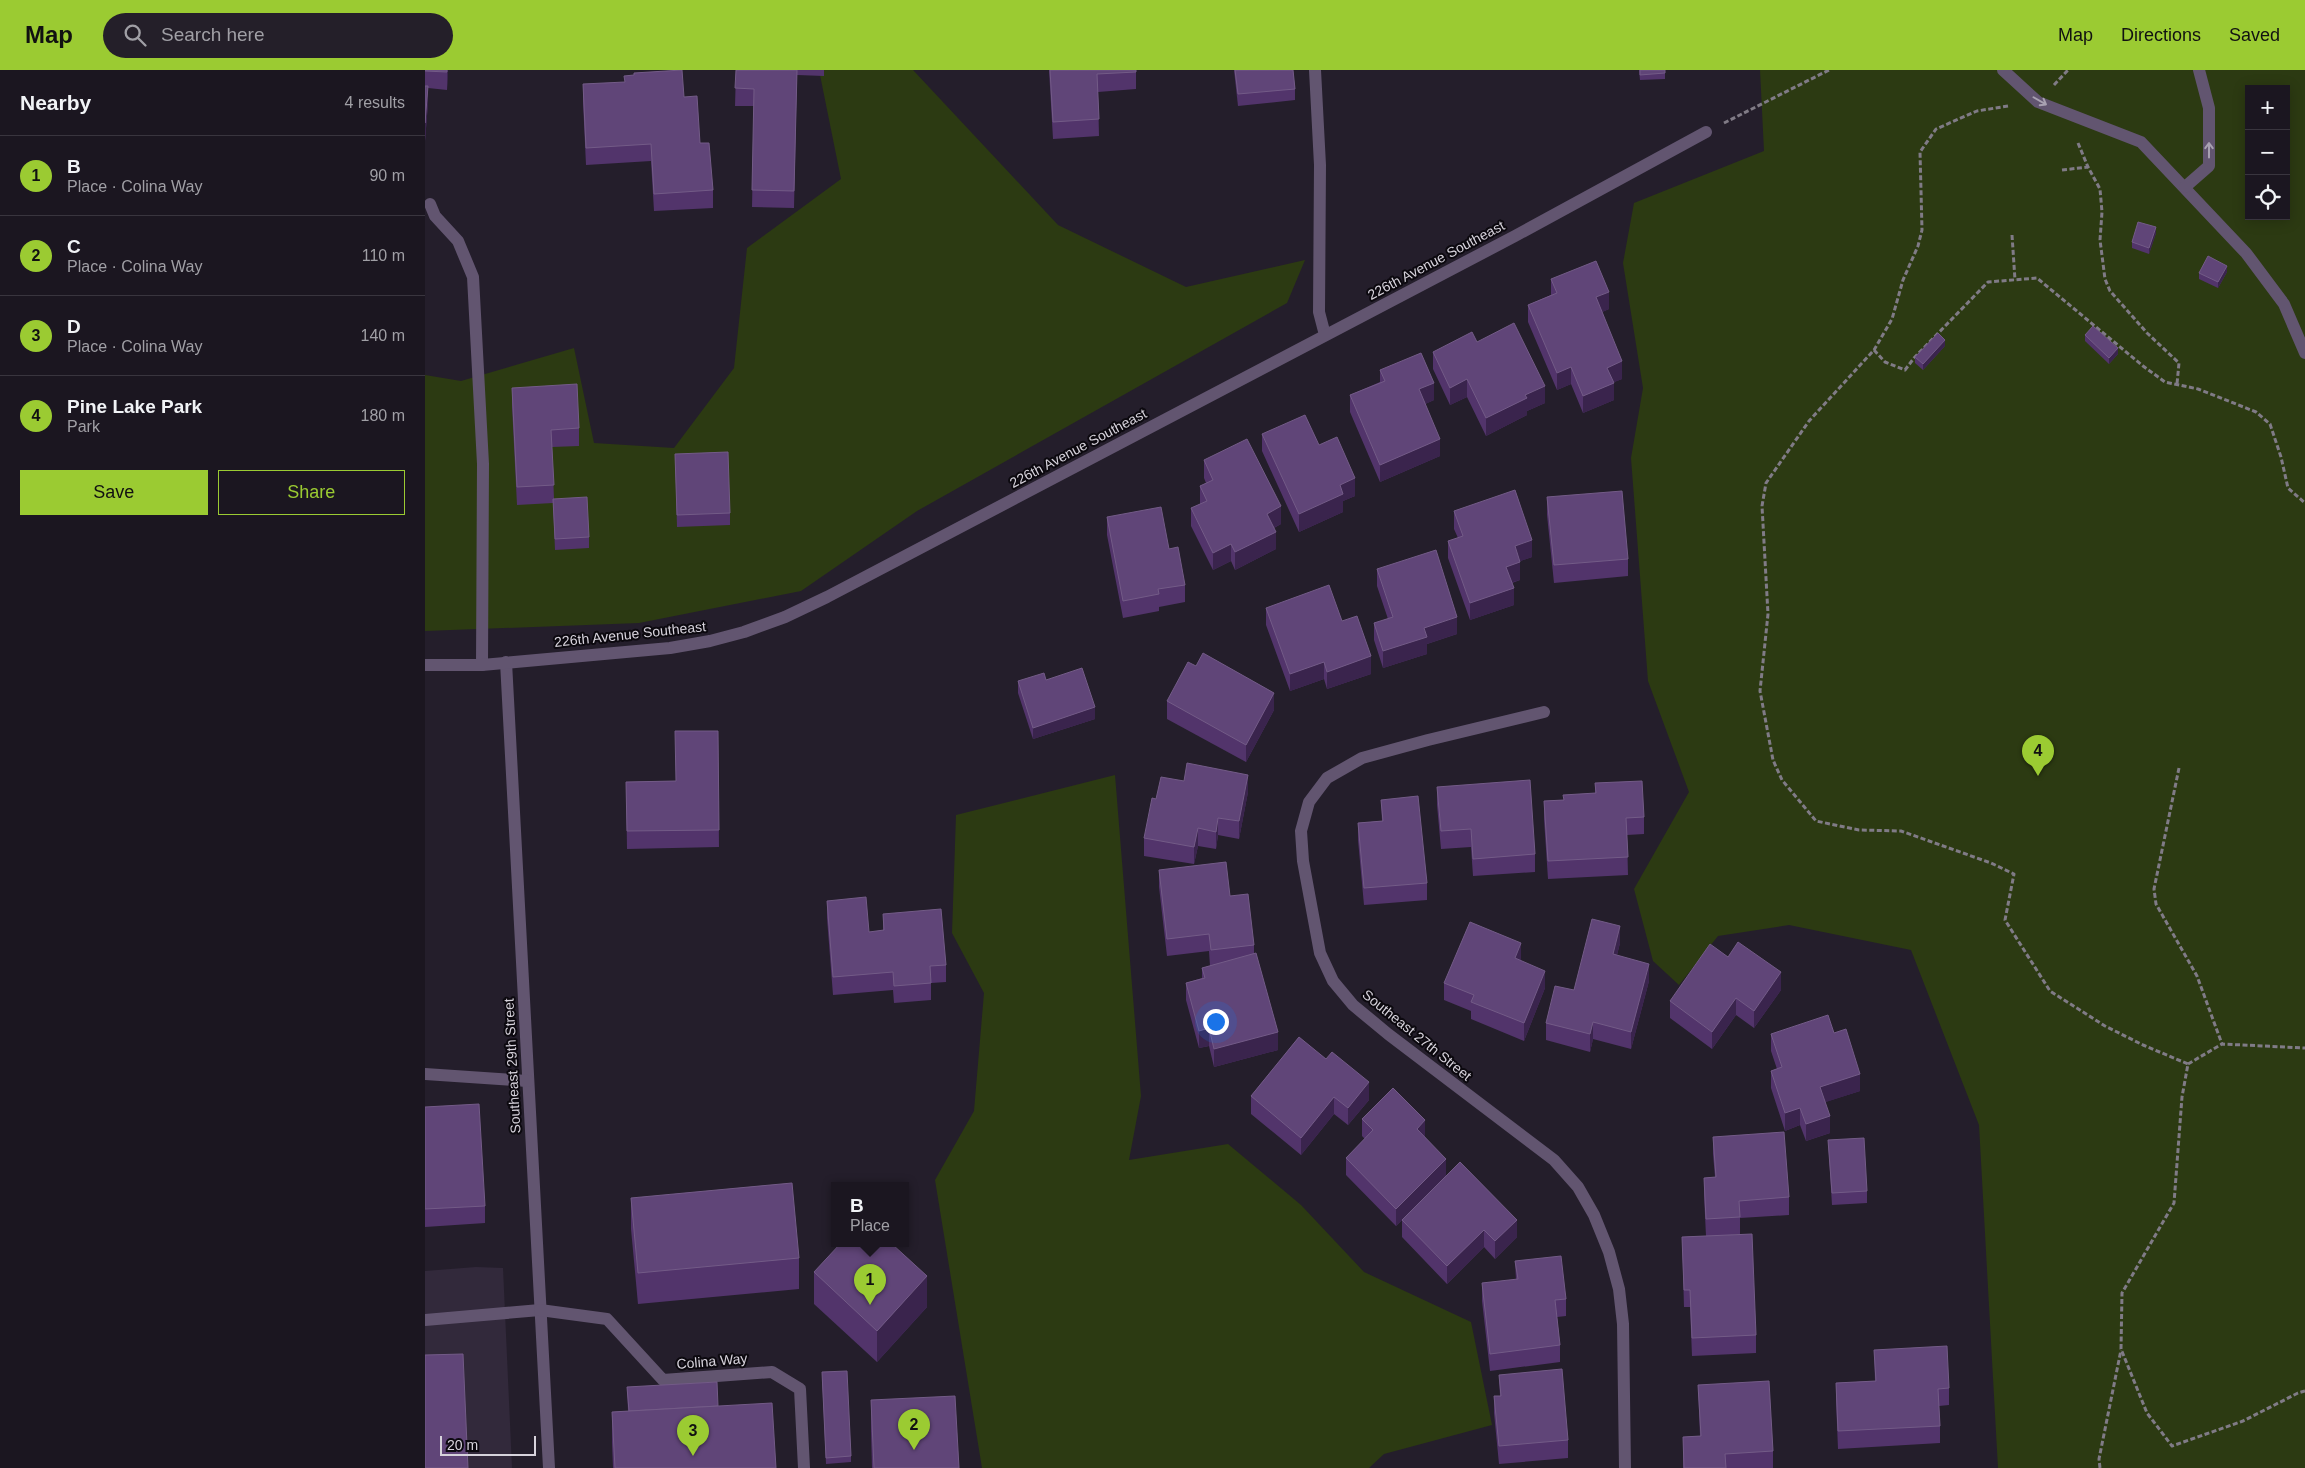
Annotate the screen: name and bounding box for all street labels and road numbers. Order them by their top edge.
street label: 226th Avenue Southeast [1365,217,1507,303]
street label: 226th Avenue Southeast [1007,405,1149,491]
street label: 226th Avenue Southeast [553,618,707,650]
street label: Southeast 27th Street [1359,986,1475,1084]
street label: Southeast 29th Street [500,998,524,1134]
street label: Colina Way [676,1350,748,1372]

